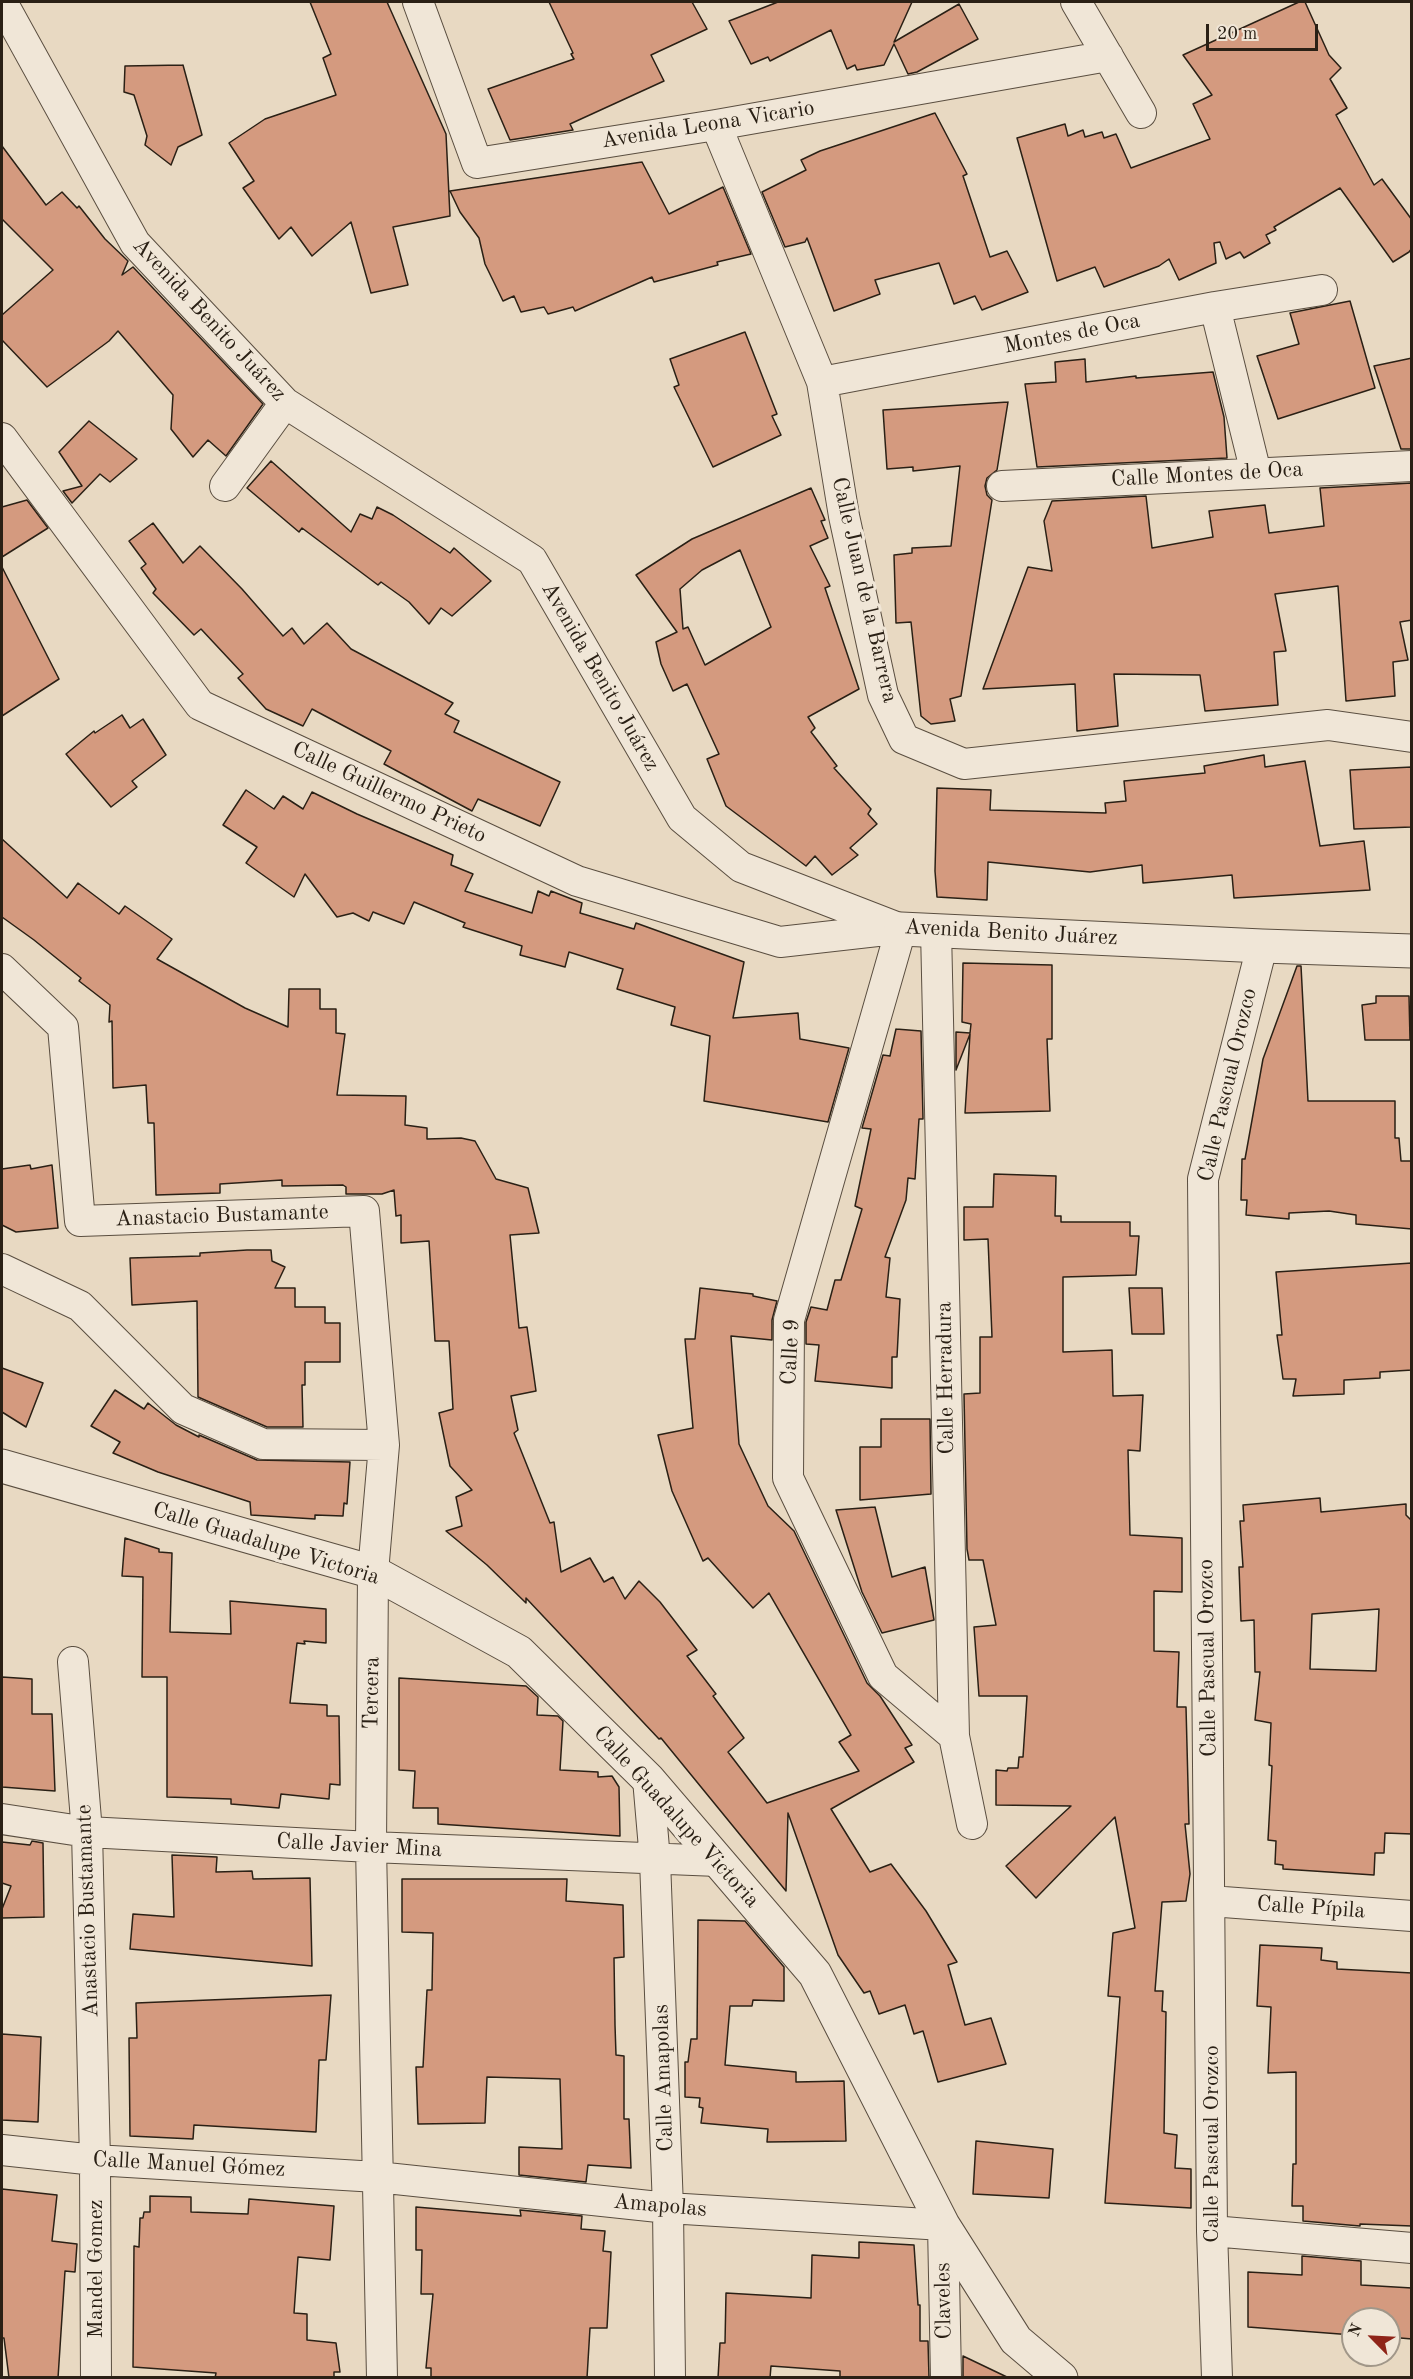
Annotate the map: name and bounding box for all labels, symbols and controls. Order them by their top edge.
scale bar [1209,12,1322,50]
text: 20 m [1217,25,1257,43]
street label: Avenida Leona Vicario [600,95,816,155]
street label: Avenida Benito Juárez [126,233,292,407]
street label: Montes de Oca [1002,308,1142,360]
street label: Calle Montes de Oca [1110,457,1304,493]
street label: Calle Juan de la Barrera [825,474,903,706]
street label: Avenida Benito Juárez [535,578,665,776]
street label: Calle Guillermo Prieto [288,736,490,850]
street label: Avenida Benito Juárez [904,914,1118,952]
street label: Calle Pascual Orozco [1193,986,1263,1184]
street label: Anastacio Bustamante [115,1199,329,1233]
street label: Calle Herradura [931,1301,961,1455]
street label: Calle 9 [776,1318,806,1386]
street label: Calle Guadalupe Victoria [149,1497,383,1591]
street label: Calle Pascual Orozco [1193,1559,1223,1757]
street label: Tercera [358,1656,386,1730]
street label: Calle Guadalupe Victoria [587,1721,765,1913]
street label: Anastacio Bustamante [71,1804,105,2018]
street label: Calle Javier Mina [276,1828,442,1864]
street label: Calle Pípila [1256,1891,1366,1925]
street label: Calle Amapolas [648,2004,680,2152]
street label: Calle Pascual Orozco [1199,2045,1225,2243]
street label: Calle Manuel Gómez [92,2147,286,2183]
street label: Amapolas [612,2189,708,2223]
street label: Mandel Gomez [83,2200,109,2338]
street label: Claveles [930,2262,958,2340]
north arrow [1341,2307,1401,2367]
text: N [1347,2322,1366,2339]

